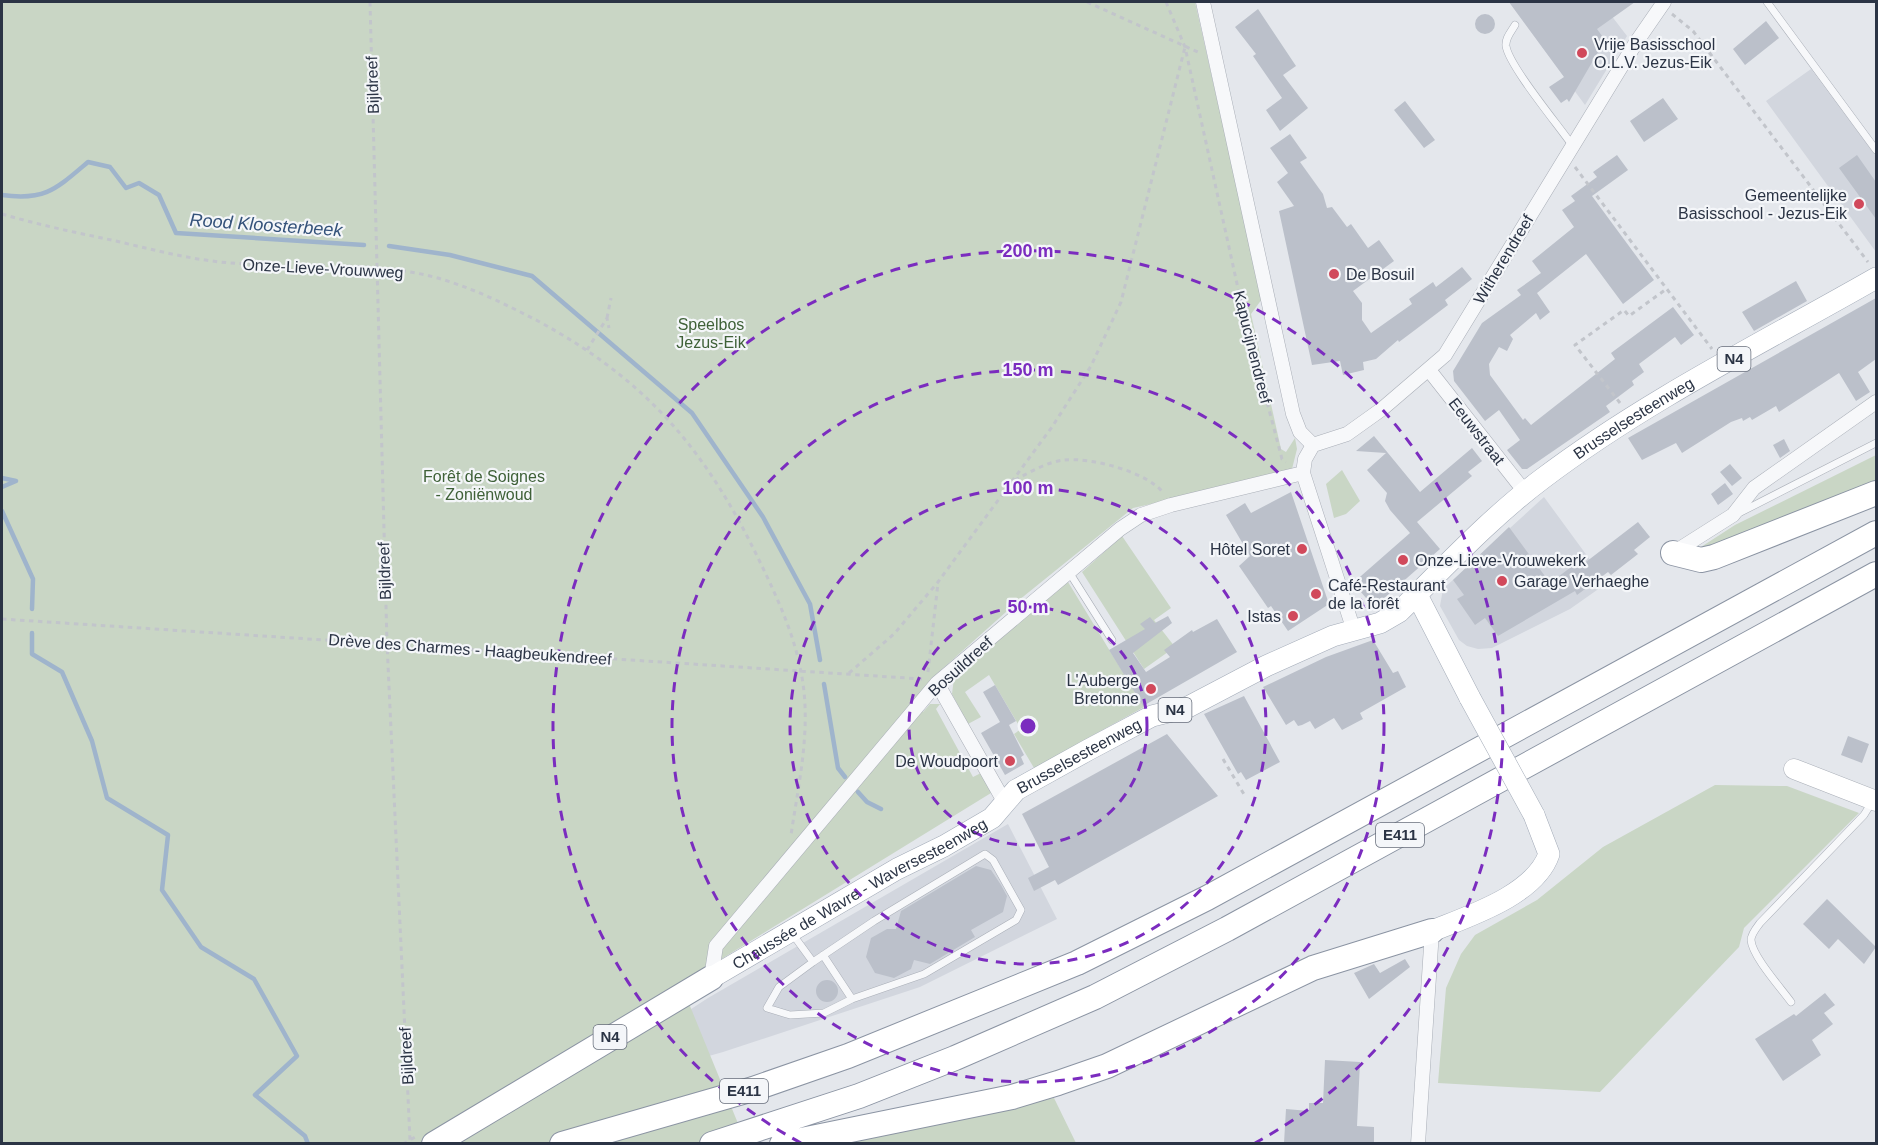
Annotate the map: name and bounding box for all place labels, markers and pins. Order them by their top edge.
place label: Vrije Basisschool O.L.V. Jezus-Eik [1594,36,1715,71]
marker: Vrije Basisschool O.L.V. Jezus-Eik [1575,46,1589,60]
place label: Gemeentelijke Basisschool - Jezus-Eik [1678,187,1848,222]
marker: Gemeentelijke Basisschool - Jezus-Eik [1852,197,1866,211]
place label: De Bosuil [1346,266,1414,283]
marker: De Bosuil [1327,267,1341,281]
place label: Hôtel Soret [1210,541,1291,558]
marker: Hôtel Soret [1295,542,1309,556]
place label: Onze-Lieve-Vrouwekerk [1415,552,1587,569]
marker: Onze-Lieve-Vrouwekerk [1396,553,1410,567]
place label: Garage Verhaeghe [1514,573,1649,590]
marker: Garage Verhaeghe [1495,574,1509,588]
place label: Café-Restaurant de la forêt [1328,577,1446,612]
marker: Café-Restaurant de la forêt [1309,587,1323,601]
place label: Istas [1247,608,1281,625]
marker: Istas [1286,609,1300,623]
place label: L'Auberge Bretonne [1067,672,1139,707]
marker: L'Auberge Bretonne [1144,682,1158,696]
centre of rings [1018,716,1038,736]
place label: De Woudpoort [895,753,999,770]
marker: De Woudpoort [1003,754,1017,768]

